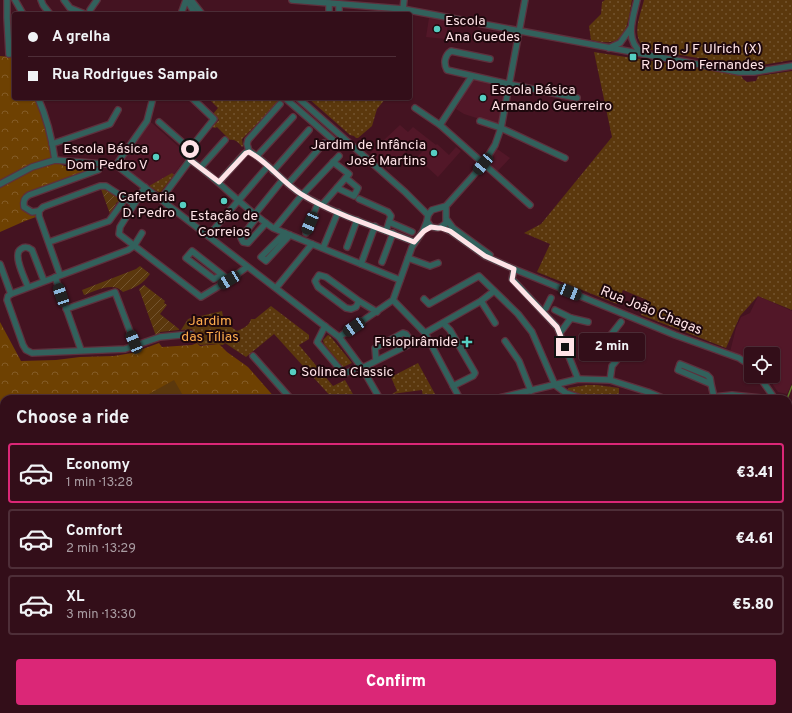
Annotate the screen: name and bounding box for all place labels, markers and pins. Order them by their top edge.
place label: Escola Ana Guedes [445,13,520,46]
marker: Escola Ana Guedes [432,24,442,34]
place label: R Eng J F Ulrich (X) R D Dom Fernandes [641,41,764,74]
marker: R Eng J F Ulrich (X) R D Dom Fernandes [628,52,638,62]
place label: Escola Básica Armando Guerreiro [491,82,612,115]
marker: Escola Básica Armando Guerreiro [478,93,488,103]
place label: Jardim de Infância José Martins [311,137,426,170]
place label: Escola Básica Dom Pedro V [63,141,148,174]
marker: Jardim de Infância José Martins [429,148,439,158]
marker: Escola Básica Dom Pedro V [151,152,161,162]
place label: Cafetaria D. Pedro [118,189,175,222]
marker: Estação de Correios [219,196,229,206]
marker: Cafetaria D. Pedro [178,200,188,210]
place label: Estação de Correios [190,208,258,241]
place label: Fisiopirâmide [374,334,458,351]
marker: Fisiopirâmide [461,336,473,348]
place label: Solinca Classic [301,364,394,381]
marker: Solinca Classic [288,367,298,377]

